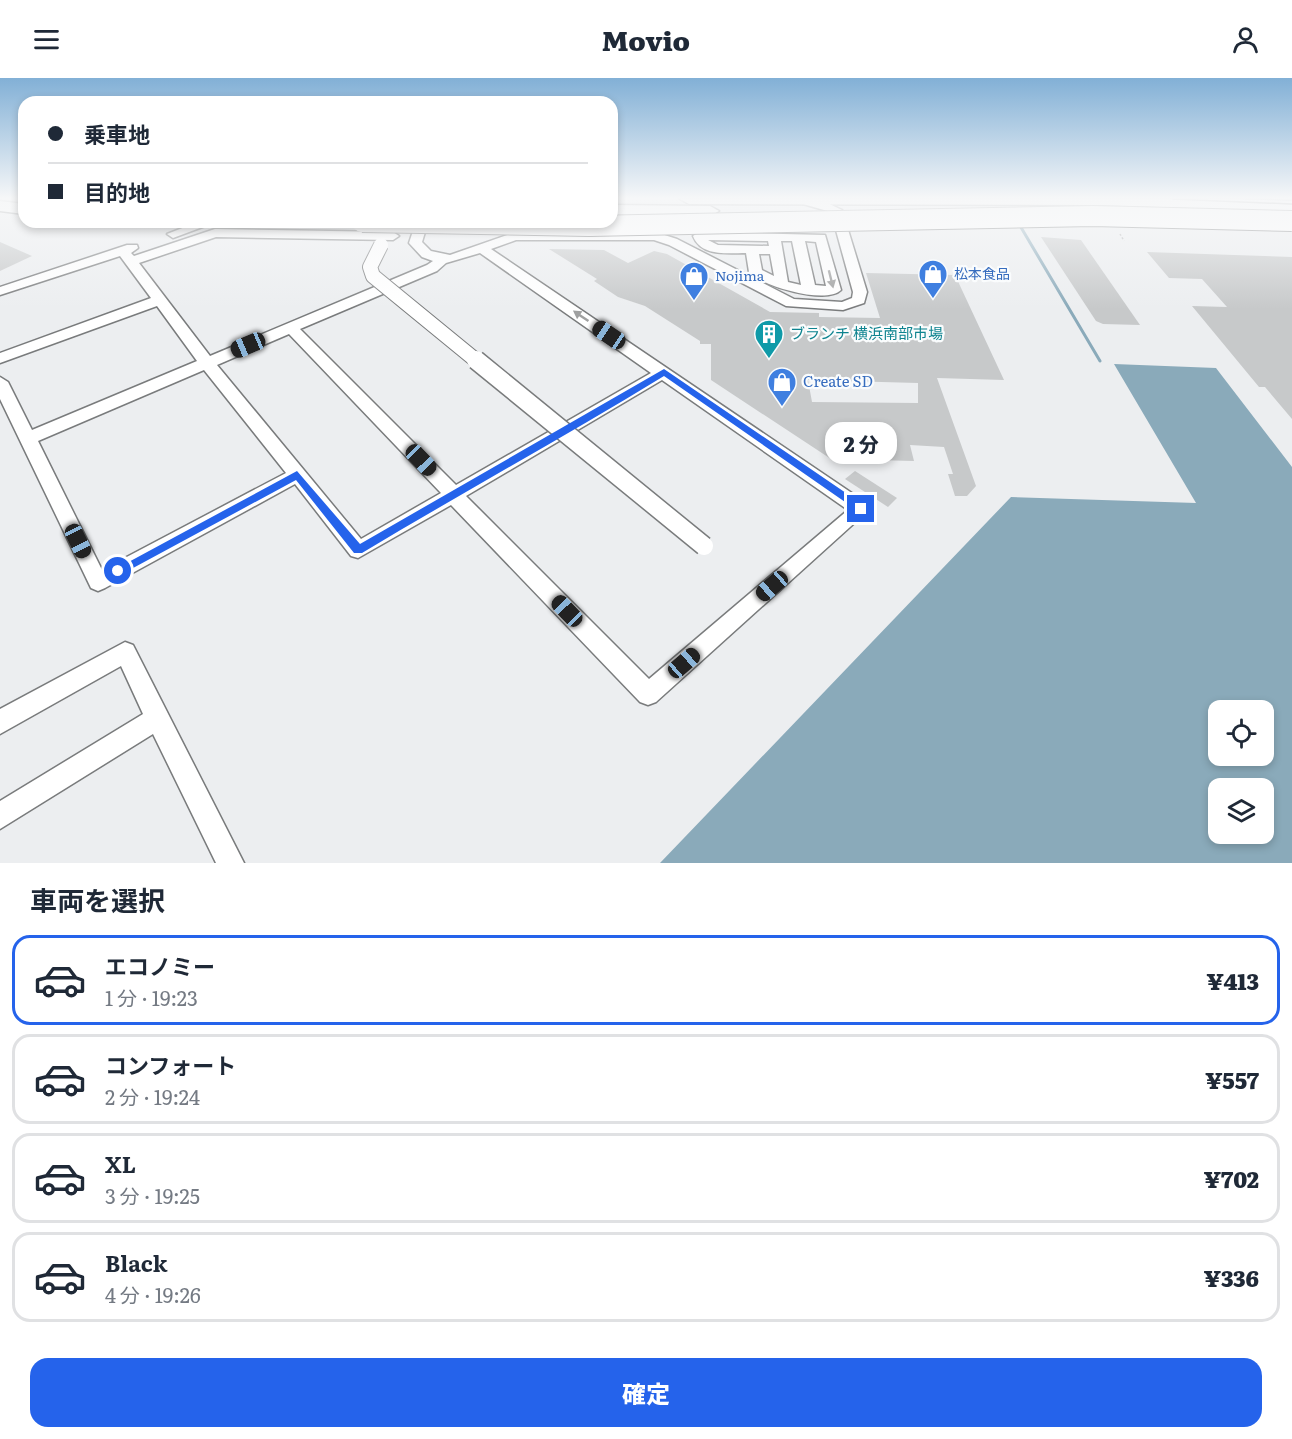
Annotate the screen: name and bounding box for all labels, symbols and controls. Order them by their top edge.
text: Movio [602,19,690,59]
icon: menu [30,23,63,56]
icon: person [1229,23,1262,56]
text: 乗車地 [84,117,150,150]
text: 目的地 [84,175,150,208]
shop icon: 松本食品 [917,258,949,300]
shop icon: Nojima [678,260,710,302]
place label: 松本食品 [954,263,1010,283]
place label: Nojima [715,265,765,285]
one-way arrow [827,270,837,288]
one-way arrow [573,311,589,322]
car [589,317,629,353]
building icon: ブランチ 横浜南部市場 [753,318,785,360]
place label: ブランチ 横浜南部市場 [790,321,943,344]
car [228,330,268,360]
shop icon: Create SD [766,366,798,408]
place label: Create SD [803,369,873,392]
callout: 2 分 [825,422,897,464]
text: 2 分 [843,428,879,458]
car [402,441,440,479]
route end [847,495,874,522]
car [62,521,94,561]
route start [104,557,131,584]
car [753,567,791,605]
car [548,592,586,630]
car [665,644,703,682]
map controls [1208,700,1274,844]
button: locate [1208,700,1274,766]
button: layers [1208,778,1274,844]
text: 車両を選択 [30,879,165,919]
text: エコノミー [105,949,215,982]
icon: car [33,953,87,1007]
text: ¥413 [1206,964,1259,997]
text: 1 分 · 19:23 [105,982,198,1012]
text: コンフォート [105,1048,236,1081]
icon: car [33,1052,87,1106]
text: ¥557 [1205,1063,1259,1096]
text: 2 分 · 19:24 [105,1081,200,1111]
text: XL [105,1147,136,1180]
icon: car [33,1151,87,1205]
text: ¥702 [1204,1162,1259,1195]
text: 3 分 · 19:25 [105,1180,200,1210]
text: Black [105,1246,167,1279]
icon: car [33,1250,87,1304]
text: ¥336 [1204,1261,1259,1294]
text: 4 分 · 19:26 [105,1279,201,1309]
button: 確定 [30,1358,1262,1427]

